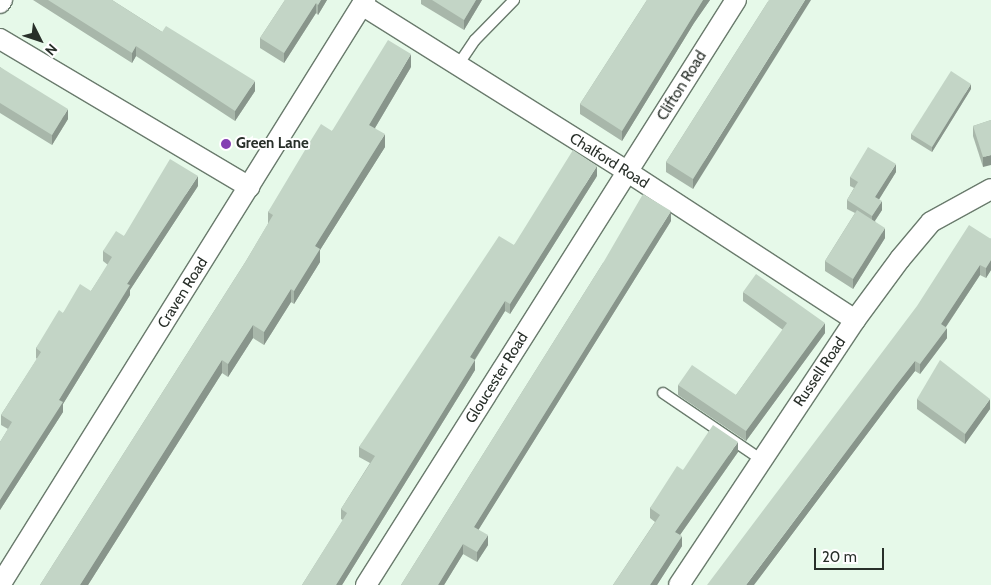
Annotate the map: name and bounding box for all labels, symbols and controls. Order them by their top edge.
north arrow [15,15,65,65]
text: N [41,40,61,59]
street label: Clifton Road [654,48,710,124]
street label: Chalford Road [566,130,652,192]
place label: Green Lane [236,135,309,153]
marker: Green Lane [220,138,232,150]
street label: Craven Road [154,254,212,332]
street label: Gloucester Road [462,329,532,427]
street label: Russell Road [790,334,850,410]
scale bar [816,538,886,570]
text: 20 m [822,548,857,566]

